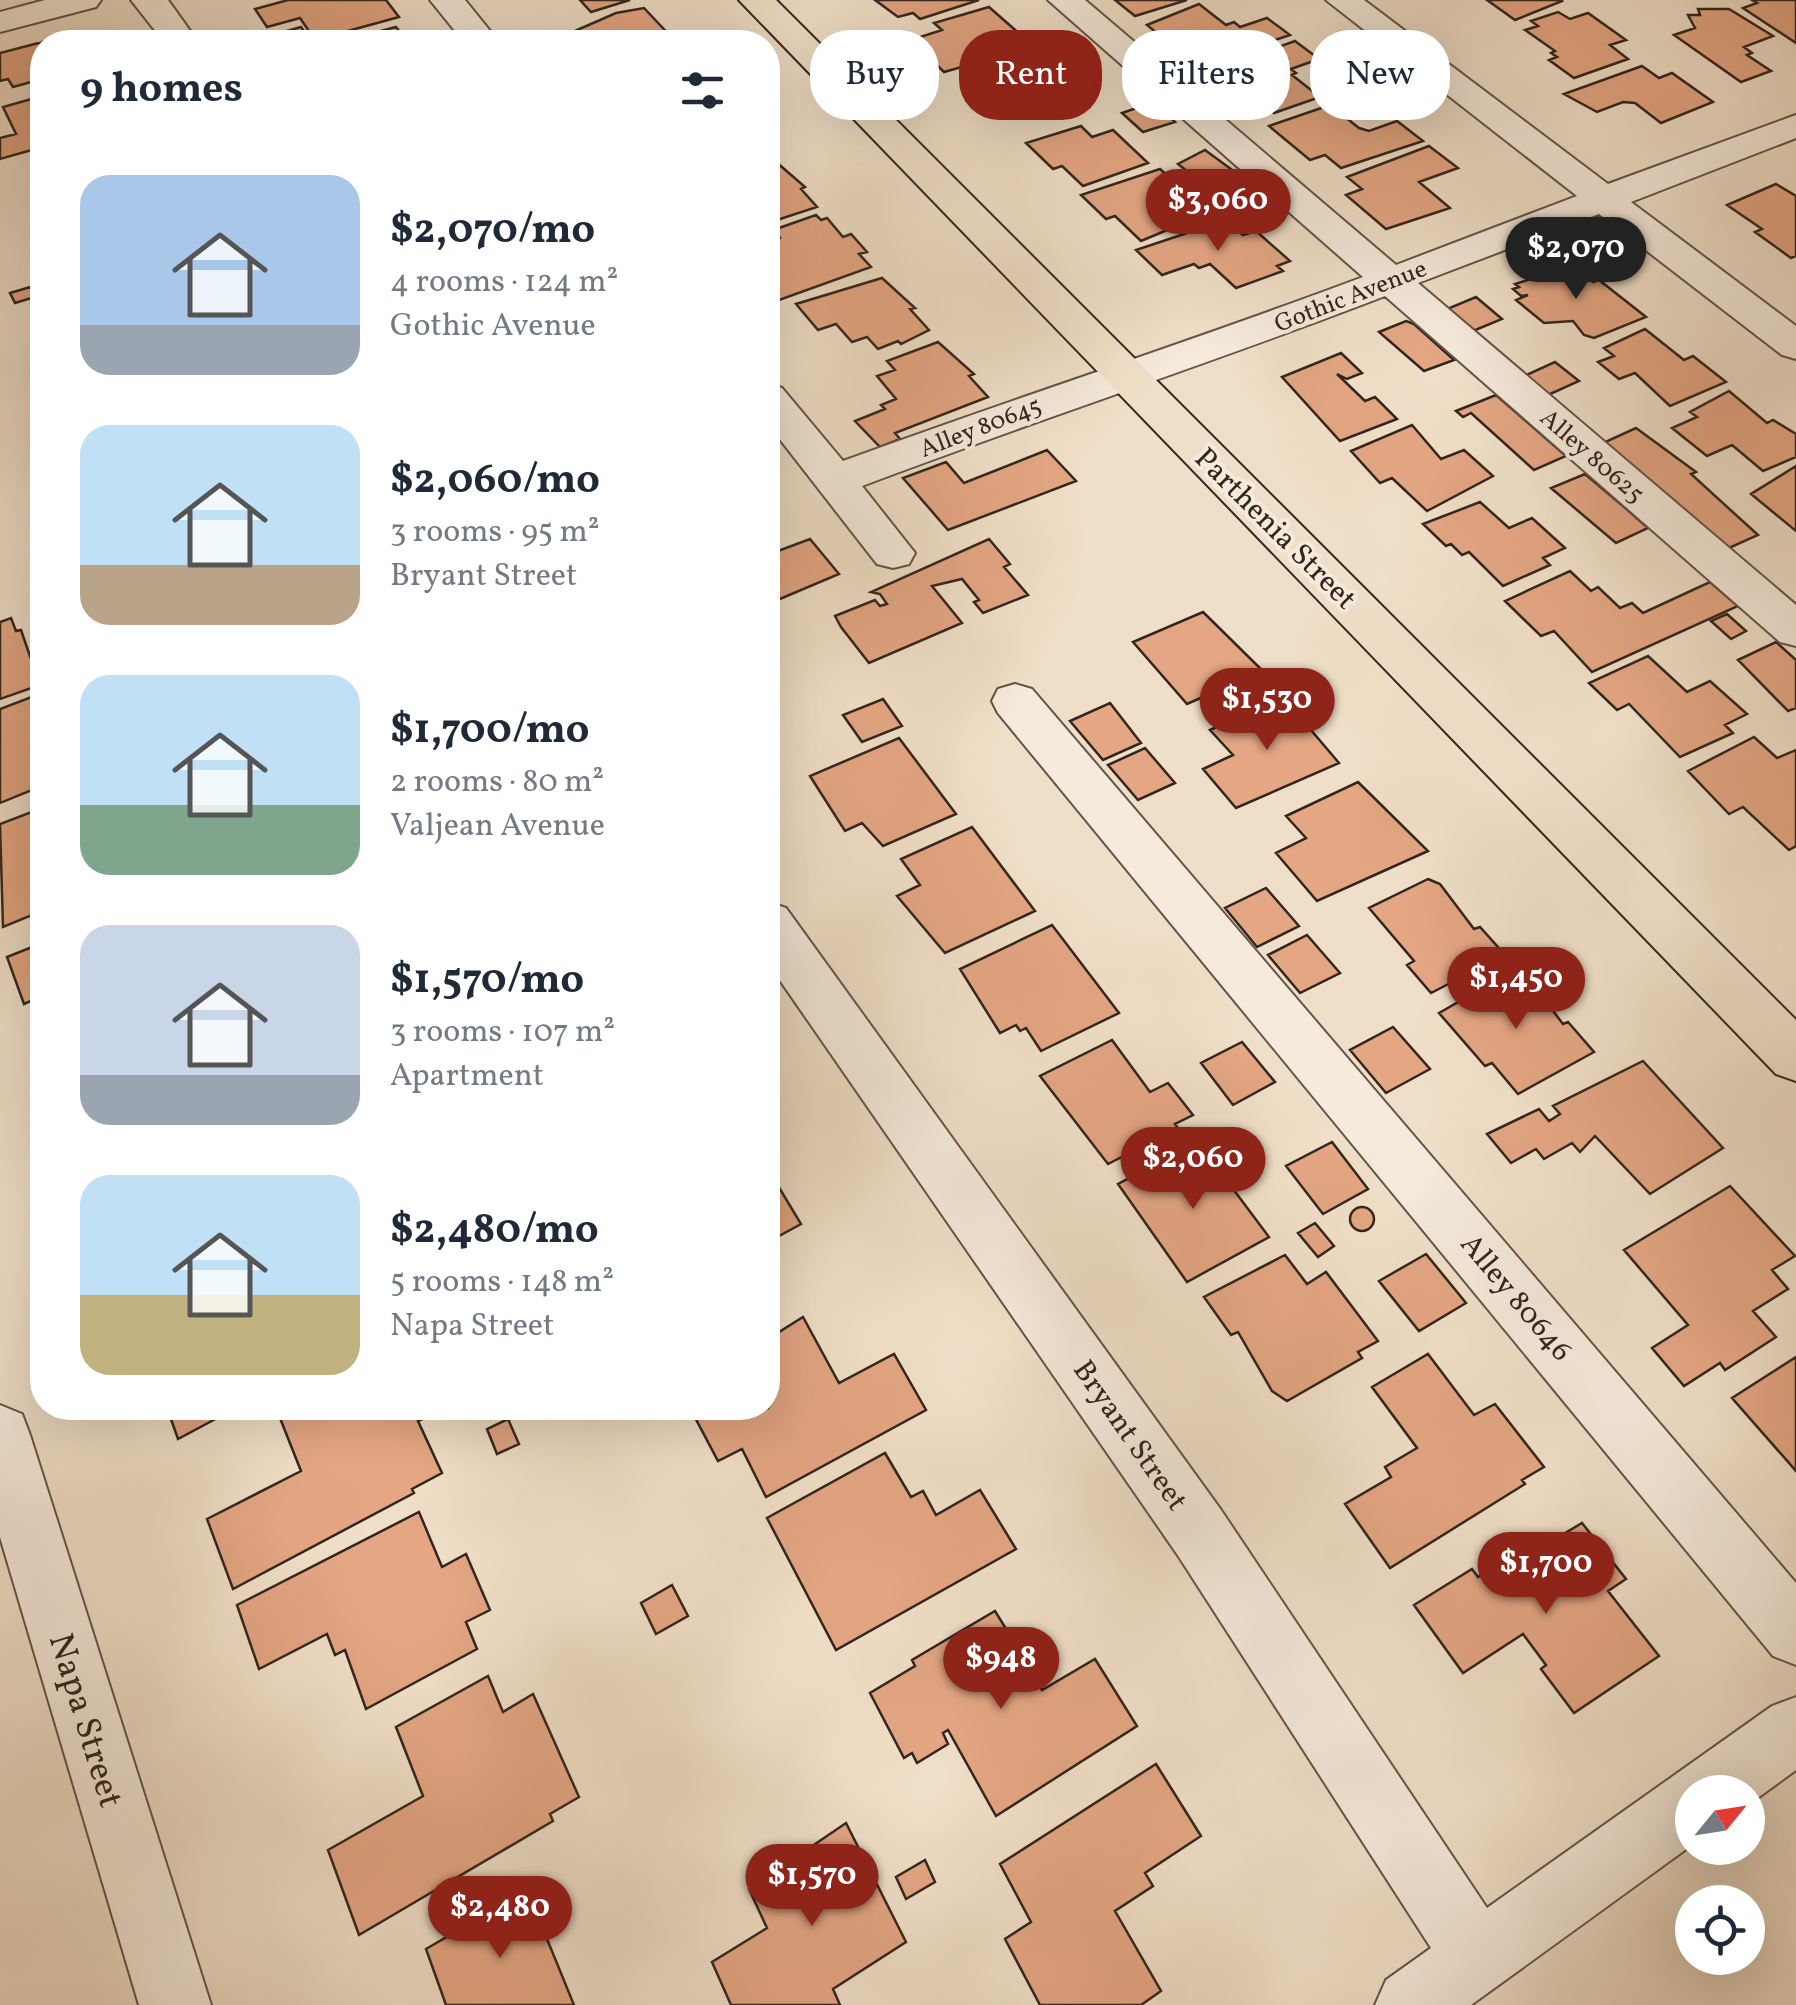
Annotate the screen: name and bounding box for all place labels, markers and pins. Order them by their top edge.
pin: $3,060 [1137,169,1299,254]
pin: $2,070 [1495,217,1657,302]
pin: $1,530 [1186,668,1348,753]
pin: $1,450 [1435,947,1597,1032]
pin: $2,060 [1112,1127,1274,1212]
pin: $1,700 [1465,1532,1627,1617]
pin: $948 [942,1627,1060,1712]
pin: $1,570 [731,1844,893,1929]
pin: $2,480 [419,1876,581,1961]

